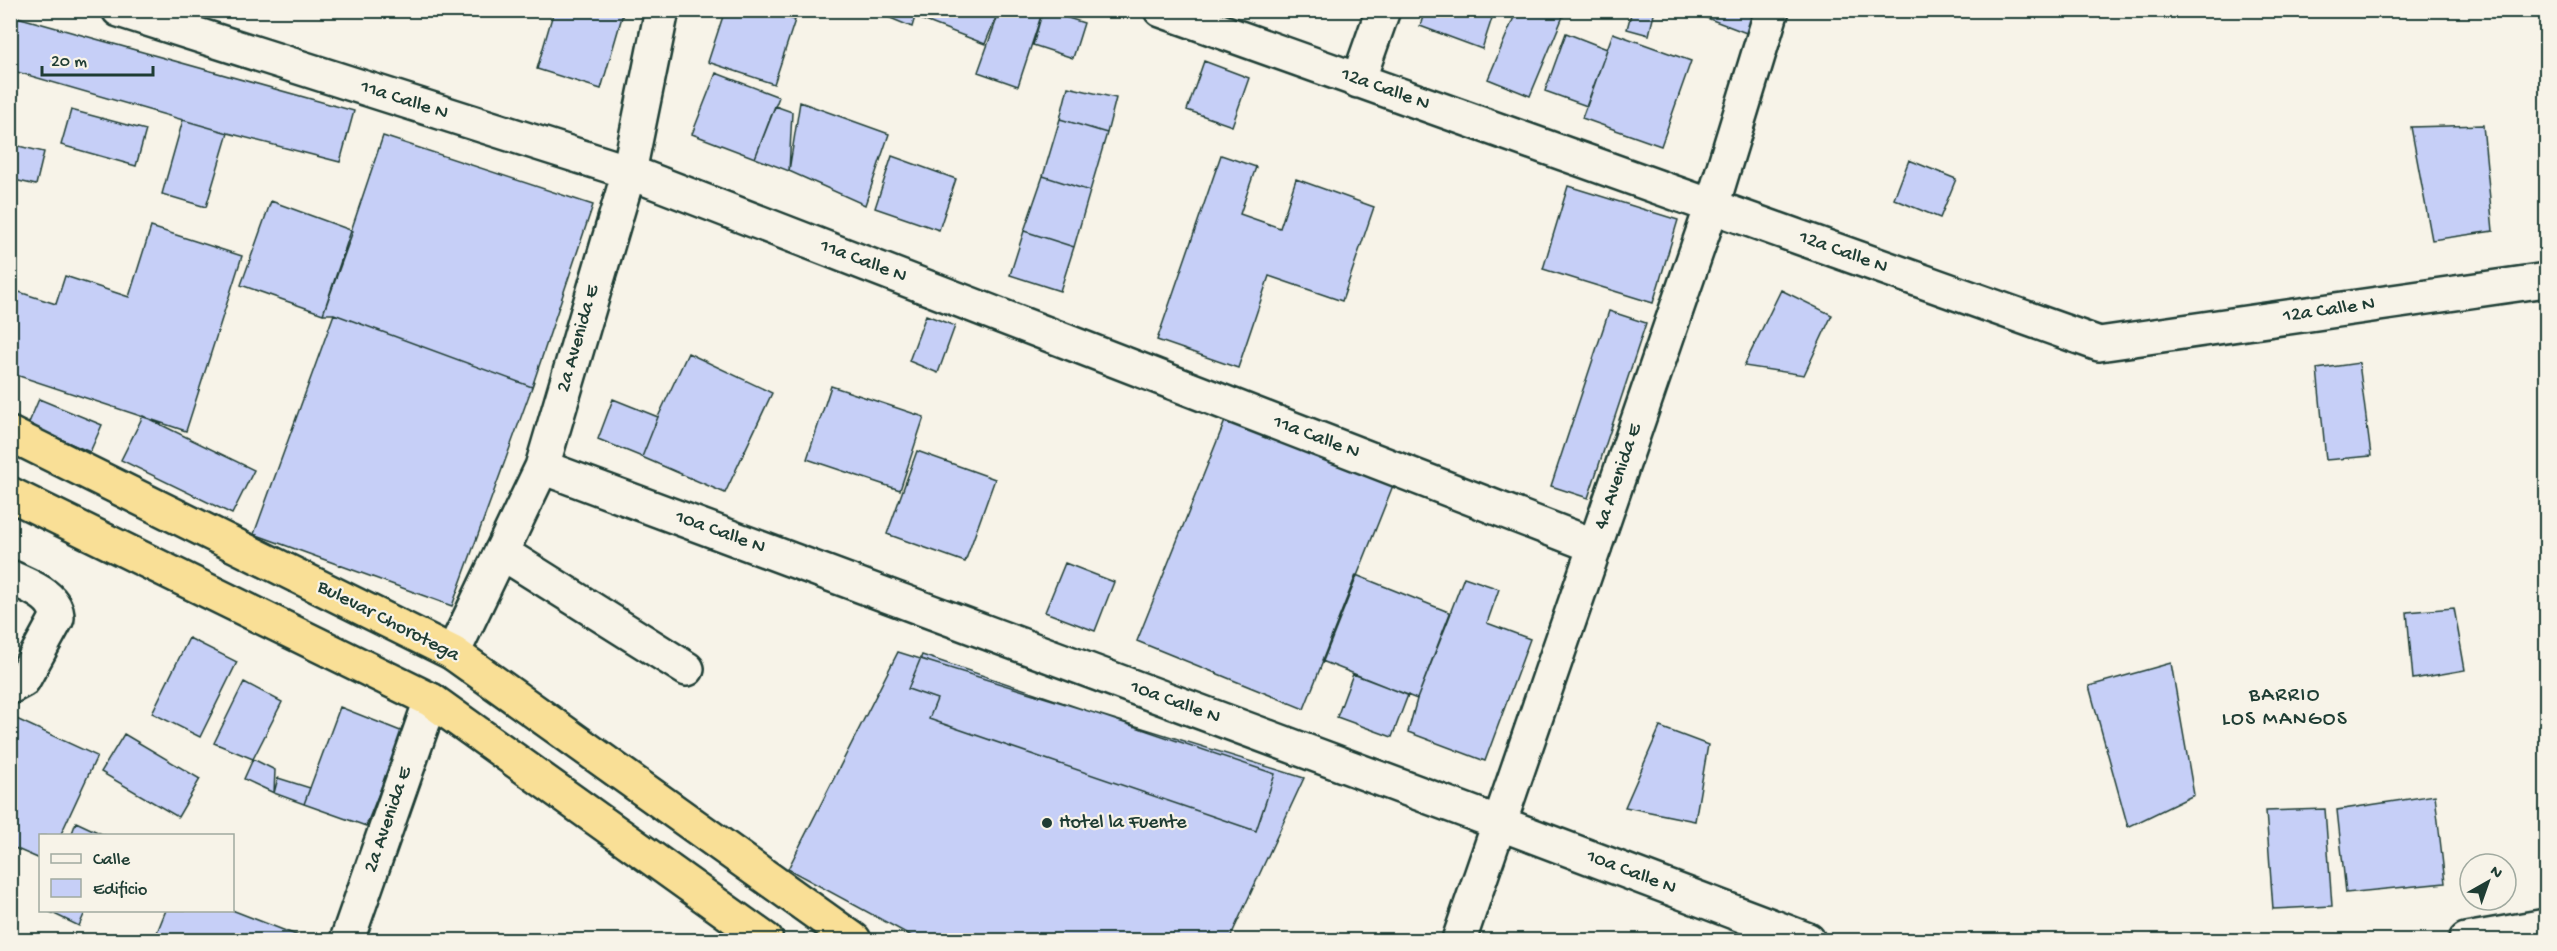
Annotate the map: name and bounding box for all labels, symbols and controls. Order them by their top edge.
scale bar [42,39,153,77]
text: 20 m [51,52,87,73]
street label: 12a Calle N [1337,63,1432,117]
street label: 11a Calle N [356,76,451,126]
street label: 12a Calle N [1795,226,1890,280]
street label: 11a Calle N [816,235,910,289]
street label: 2a Avenida E [553,281,606,395]
street label: 12a Calle N [2281,293,2376,329]
street label: 11a Calle N [1269,411,1363,465]
street label: 4a Avenida E [1590,420,1648,533]
street label: 10a Calle N [671,506,768,560]
street label: Bulevar Chorotega [312,576,464,668]
street label: 10a Calle N [1126,676,1223,730]
district label: BARRIO LOS MANGOS [2222,684,2348,733]
street label: 2a Avenida E [360,763,418,876]
place label: Hotel la Fuente [1059,812,1187,835]
marker: Hotel la Fuente [1040,816,1054,830]
legend [39,834,234,912]
street label: 10a Calle N [1582,845,1679,901]
text: Calle [93,850,131,871]
north arrow [2458,852,2518,912]
text: N [2485,863,2506,884]
text: Edificio [93,880,147,901]

